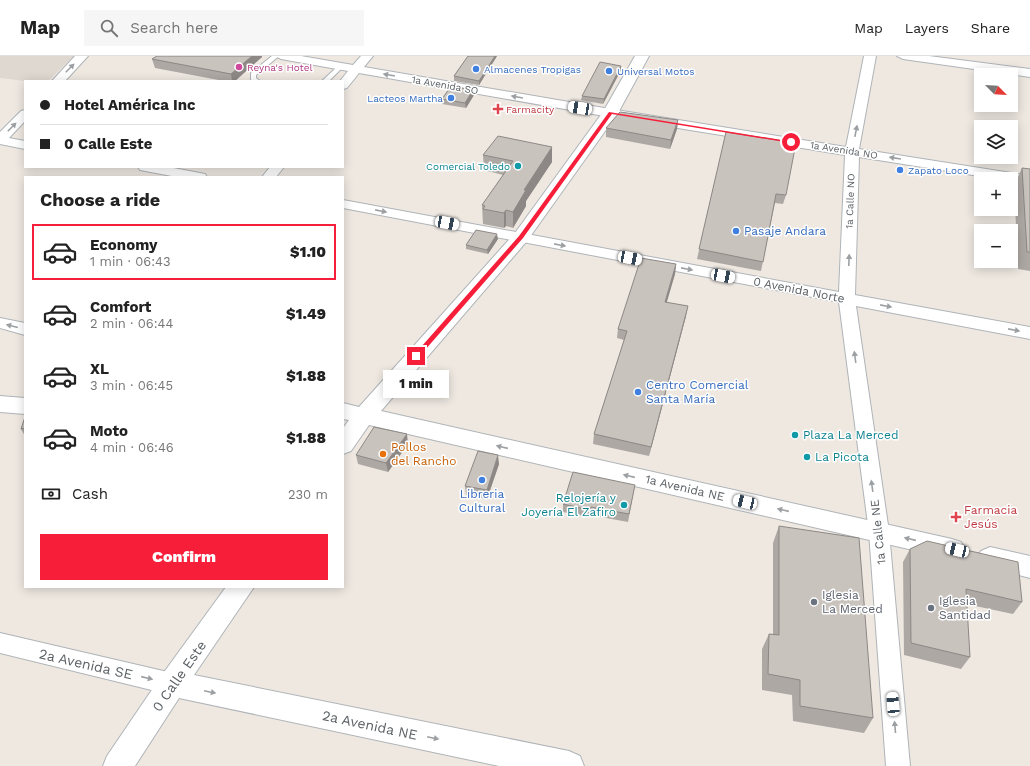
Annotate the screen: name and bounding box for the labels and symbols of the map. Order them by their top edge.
marker: Reyna's Hotel [234,62,244,72]
place label: Reyna's Hotel [247,62,313,73]
one-way arrow [65,64,75,73]
marker: Almacenes Tropigas [471,64,481,74]
place label: Almacenes Tropigas [484,64,581,75]
marker: Universal Motos [604,66,614,76]
place label: Universal Motos [617,66,695,77]
north arrow [974,68,1018,112]
one-way arrow [382,72,395,78]
street label: 1a Avenida SO [411,74,479,96]
place label: Lacteos Martha [367,93,443,104]
marker: Lacteos Martha [446,93,456,103]
one-way arrow [511,94,523,100]
car [567,100,593,116]
marker: Farmacity [493,104,503,114]
place label: Farmacity [506,104,555,115]
one-way arrow [8,122,17,132]
one-way arrow [853,124,859,137]
route start [782,133,800,151]
street label: 1a Avenida NO [809,139,879,161]
one-way arrow [889,155,901,161]
place label: Comercial Toledo [426,161,510,172]
marker: Comercial Toledo [513,161,523,171]
marker: Zapato Loco [895,165,905,175]
place label: Zapato Loco [908,165,969,176]
street label: 1a Calle NO [844,173,856,229]
one-way arrow [375,208,387,214]
car [434,215,460,231]
place label: Pasaje Andara [744,224,826,238]
marker: Pasaje Andara [731,226,741,236]
one-way arrow [554,242,566,248]
car [617,250,643,266]
one-way arrow [845,254,852,266]
one-way arrow [681,266,693,272]
car [710,268,736,284]
street label: 0 Avenida Norte [752,274,846,306]
one-way arrow [880,304,892,310]
one-way arrow [6,323,19,329]
one-way arrow [1007,327,1020,333]
route end [407,347,425,365]
one-way arrow [852,351,858,363]
callout: 1 min [383,370,449,398]
place label: Centro Comercial Santa María [646,378,749,406]
marker: Centro Comercial Santa María [633,387,643,397]
place label: Plaza La Merced [803,428,899,442]
marker: Plaza La Merced [790,430,800,440]
place label: Pollos del Rancho [391,440,456,468]
one-way arrow [496,444,509,450]
marker: Pollos del Rancho [378,449,388,459]
place label: La Picota [815,450,869,464]
marker: La Picota [802,452,812,462]
one-way arrow [623,472,635,478]
street label: 1a Avenida NE [644,472,726,504]
marker: Libreria Cultural [477,475,487,485]
one-way arrow [869,480,876,492]
place label: Libreria Cultural [459,487,506,515]
place label: Relojería y Joyería El Zafiro [521,491,617,519]
car [732,493,758,511]
street label: 1a Calle NE [868,499,888,565]
marker: Relojería y Joyería El Zafiro [619,500,629,510]
place label: Farmacia Jesús [964,503,1018,531]
one-way arrow [777,507,790,513]
marker: Farmacia Jesús [951,512,961,522]
one-way arrow [904,536,916,542]
car [944,541,970,559]
place label: Iglesia La Merced [822,588,883,616]
place label: Iglesia Santidad [939,594,991,622]
marker: Iglesia La Merced [809,597,819,607]
marker: Iglesia Santidad [926,603,936,613]
street label: 0 Calle Este [149,638,209,714]
street label: 2a Avenida SE [38,645,134,683]
one-way arrow [141,675,153,681]
one-way arrow [204,689,216,695]
car [886,692,900,716]
street label: 2a Avenida NE [321,707,419,743]
one-way arrow [891,721,898,733]
one-way arrow [427,735,439,741]

